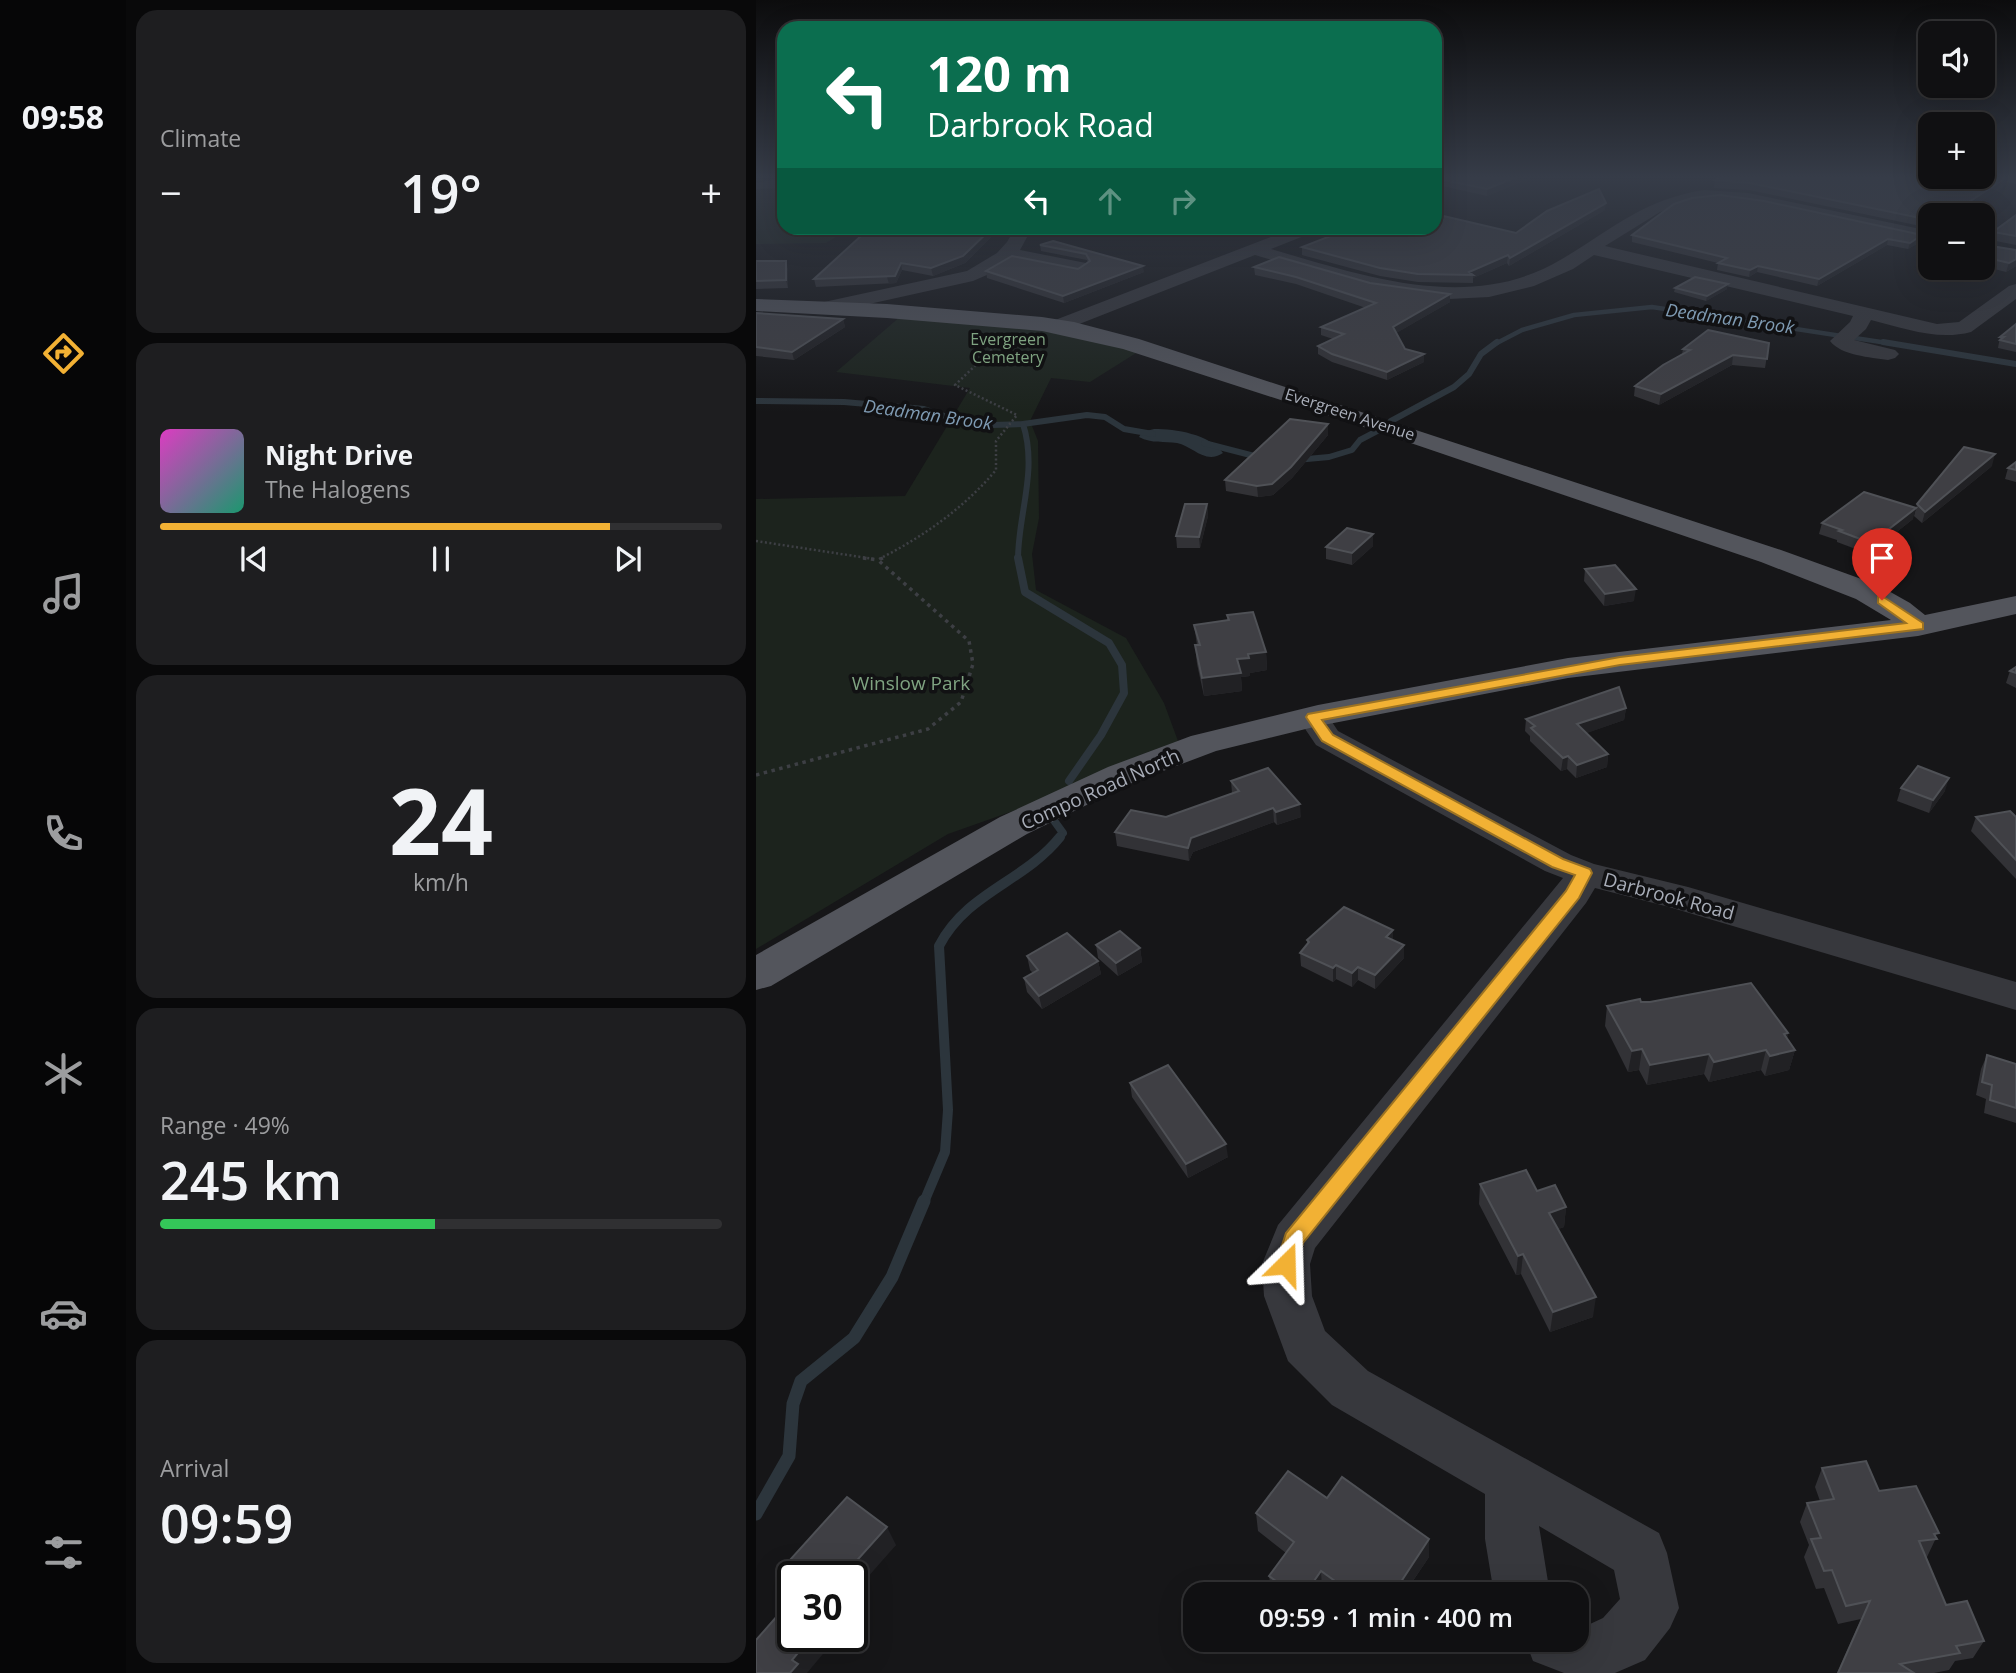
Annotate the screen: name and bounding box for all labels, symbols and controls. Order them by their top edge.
map controls [1918,21,1995,280]
button: sound [1918,21,1995,98]
text: 120 m [927,40,1072,106]
icon: left [812,49,903,140]
text: 09:58 [22,95,104,138]
text: Darbrook Road [927,103,1154,146]
button: + [1918,112,1995,189]
text: Climate [160,122,241,154]
text: 19° [400,157,482,228]
text: − [160,166,182,218]
text: + [700,166,722,218]
icon: left [1018,182,1056,220]
icon: ahead [1091,182,1129,220]
icon: right [1164,182,1202,220]
button: − [1918,203,1995,280]
water label: Deadman Brook [1664,297,1797,339]
park label: Evergreen Cemetery [970,328,1046,368]
icon: directions [39,329,88,378]
street label: Evergreen Avenue [1282,383,1418,445]
water label: Deadman Brook [862,393,995,435]
text: Night Drive [265,437,413,473]
text: The Halogens [265,473,411,505]
pin [1852,528,1912,600]
icon: arrive [1863,539,1901,577]
icon: previous [235,540,273,578]
icon: pause [422,540,460,578]
icon: next [609,540,647,578]
icon: music [39,569,88,618]
park label: Winslow Park [852,670,970,696]
street label: Compo Road North [1017,742,1183,836]
text: 24 [389,758,493,882]
icon: phone [39,809,88,858]
text: km/h [413,866,469,898]
street label: Darbrook Road [1601,866,1737,926]
icon: climate [39,1049,88,1098]
text: Range · 49% [160,1109,290,1141]
text: 245 km [160,1144,342,1215]
position arrow [1249,1227,1323,1301]
icon: car [39,1289,88,1338]
text: Arrival [160,1452,229,1484]
text: 09:59 [160,1487,293,1558]
icon: filters [39,1528,88,1577]
speed limit sign: 30 [777,1561,868,1652]
text: 09:59 · 1 min · 400 m [1259,1599,1513,1635]

